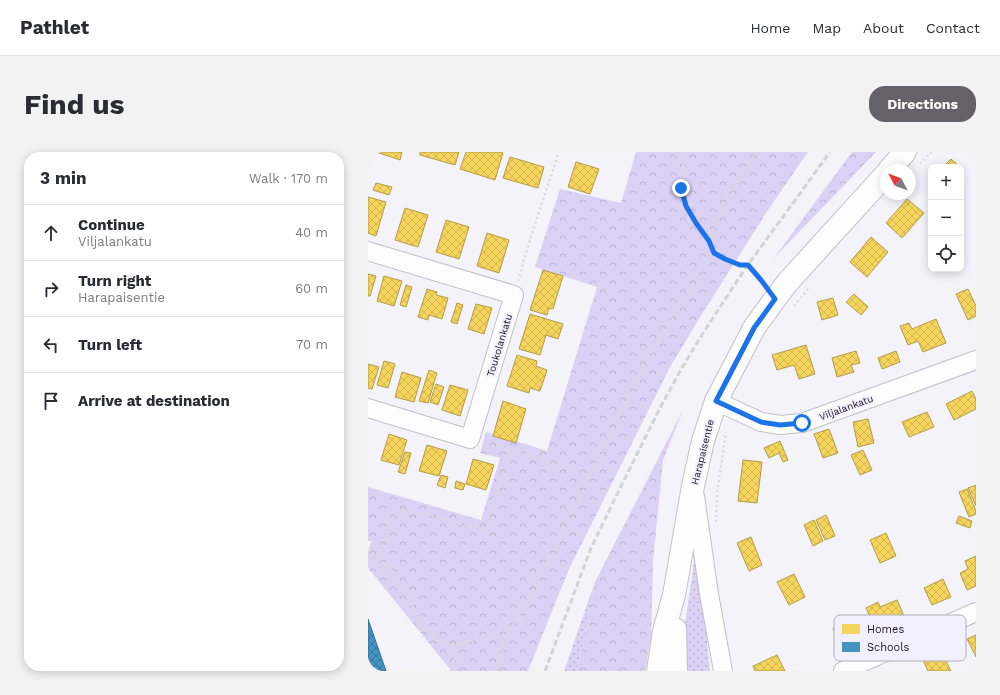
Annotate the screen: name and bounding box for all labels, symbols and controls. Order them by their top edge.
text: Pathlet [20,16,89,39]
text: Home [750,20,790,36]
text: Map [812,20,841,36]
text: About [863,20,904,36]
text: Contact [926,20,980,36]
button: Directions [869,86,976,122]
text: Find us [24,88,124,121]
north arrow [880,164,916,200]
map controls [928,164,964,272]
button: + [928,164,964,200]
text: 3 min [40,168,86,188]
text: Walk · 170 m [249,171,328,186]
route end [672,179,690,197]
button: − [928,200,964,236]
text: Continue [78,216,145,234]
icon: ahead [40,222,62,244]
text: 40 m [295,225,328,240]
text: Viljalankatu [78,234,152,249]
button: locate [928,236,964,272]
text: Turn right [78,272,151,290]
icon: right [40,278,62,300]
text: 60 m [295,281,328,296]
text: Harapaisentie [78,290,165,305]
street label: Toukolankatu [485,313,514,378]
icon: left [40,334,62,356]
text: Turn left [78,336,142,354]
text: 70 m [296,337,328,352]
icon: arrive [40,390,62,412]
text: Arrive at destination [78,392,230,410]
street label: Viljalankatu [818,393,875,422]
route start [793,414,811,432]
street label: Harapaisentie [689,418,716,486]
legend [834,615,966,661]
text: Homes [867,623,904,636]
text: Schools [867,641,910,654]

